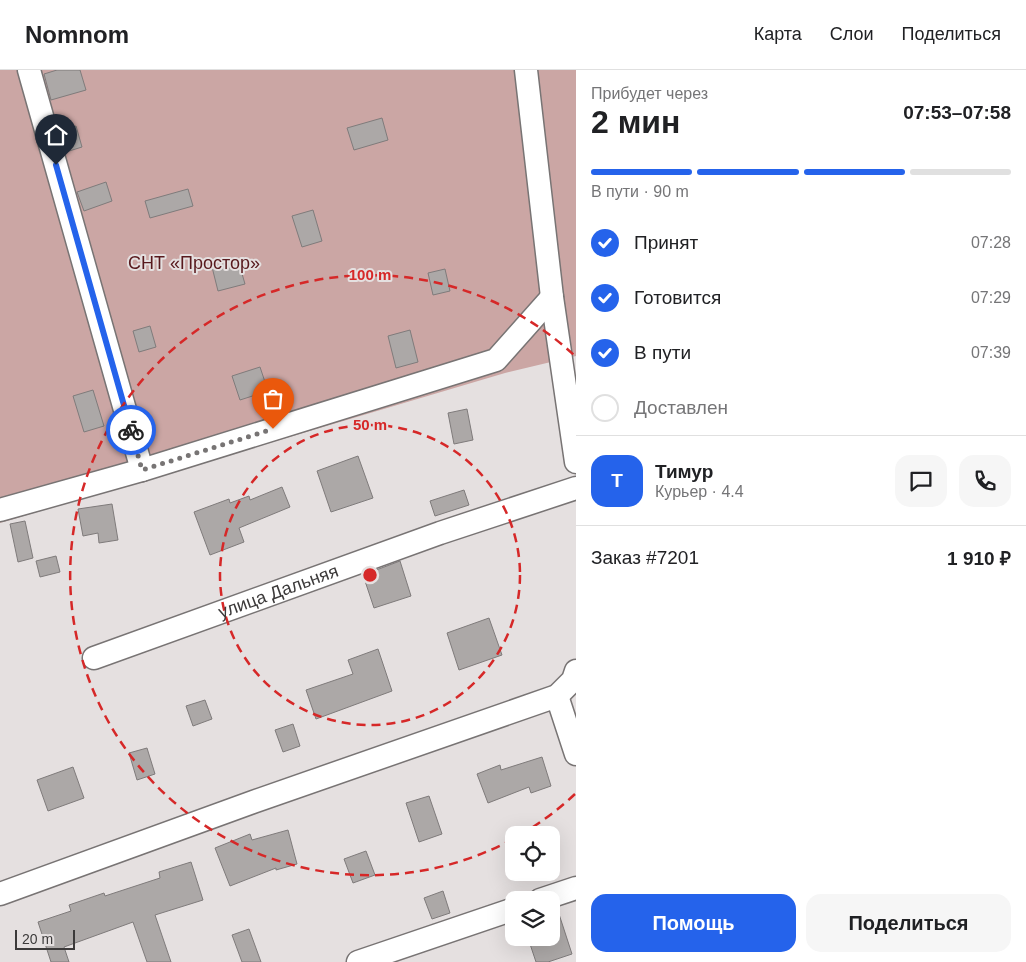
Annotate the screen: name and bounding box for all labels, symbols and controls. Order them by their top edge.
text: Nomnom [25,21,129,48]
text: Карта [754,24,802,44]
text: Слои [830,24,874,44]
text: Поделиться [902,24,1001,44]
text: Прибудет через [591,85,708,102]
text: 07:53–07:58 [903,102,1011,123]
text: 2 мин [591,104,680,140]
pin [35,114,77,165]
icon: home [42,121,70,149]
text: В пути · 90 m [591,183,689,200]
icon: check [591,229,619,257]
text: Принят [634,232,698,253]
text: 07:28 [971,234,1011,251]
park label: СНТ «Простор» [128,253,260,273]
text: 100 m [349,266,391,283]
icon: check [591,284,619,312]
text: Готовится [634,287,721,308]
text: 07:29 [971,289,1011,306]
icon: check [591,339,619,367]
text: В пути [634,342,691,363]
text: 07:39 [971,344,1011,361]
pin [252,378,294,429]
icon: bag [259,385,287,413]
text: Доставлен [634,397,728,418]
courier [106,405,156,455]
icon: bike [117,416,145,444]
text: 50 m [353,416,387,433]
button: chat [895,455,947,507]
button: phone [959,455,1011,507]
text: Тимур [655,461,713,482]
text: Т [611,470,623,491]
text: Курьер · 4.4 [655,483,744,500]
text: Заказ #7201 [591,547,699,568]
text: 1 910 ₽ [947,548,1011,569]
street label: улица Дальняя [216,561,341,622]
centre of rings [361,566,379,584]
map controls [505,826,560,946]
button: locate [505,826,560,881]
button: layers [505,891,560,946]
button: Помощь [591,894,796,952]
button: Поделиться [806,894,1011,952]
scale bar [15,927,75,950]
text: 20 m [22,931,53,947]

